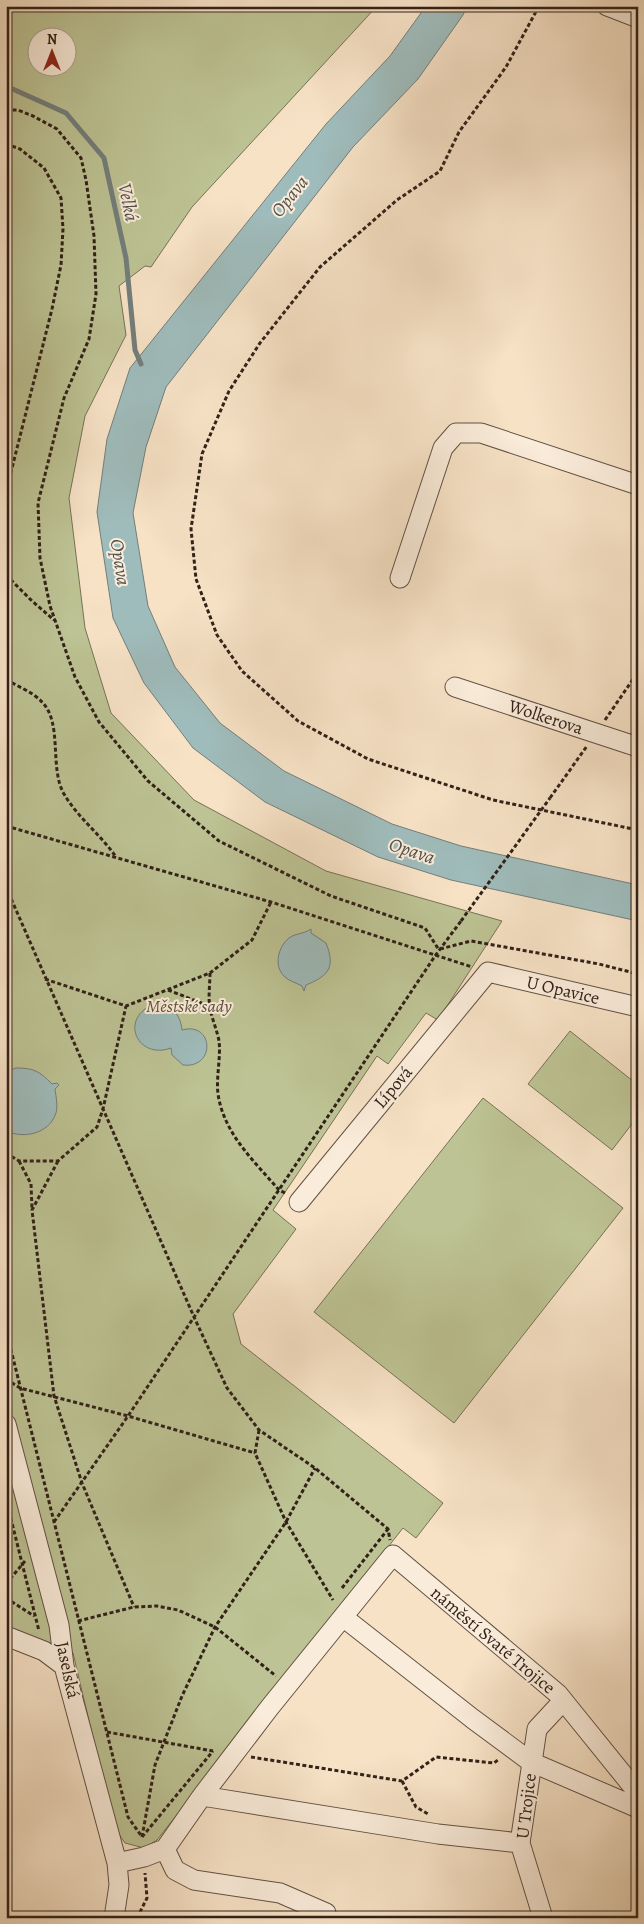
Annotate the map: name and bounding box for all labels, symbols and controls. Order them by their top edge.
north arrow [28,28,78,78]
text: N [47,30,57,49]
water label: Opava [265,170,315,223]
water label: Velká [111,181,145,224]
water label: Opava [104,537,137,587]
street label: Wolkerova [505,693,587,740]
water label: Opava [385,831,438,871]
street label: U Opavice [524,970,602,1010]
park label: Městské sady [146,994,232,1018]
street label: Lípová [368,1060,418,1113]
street label: náměstí Svaté Trojice [426,1581,560,1699]
street label: Jaselská [50,1639,86,1701]
street label: U Trojice [510,1772,542,1840]

